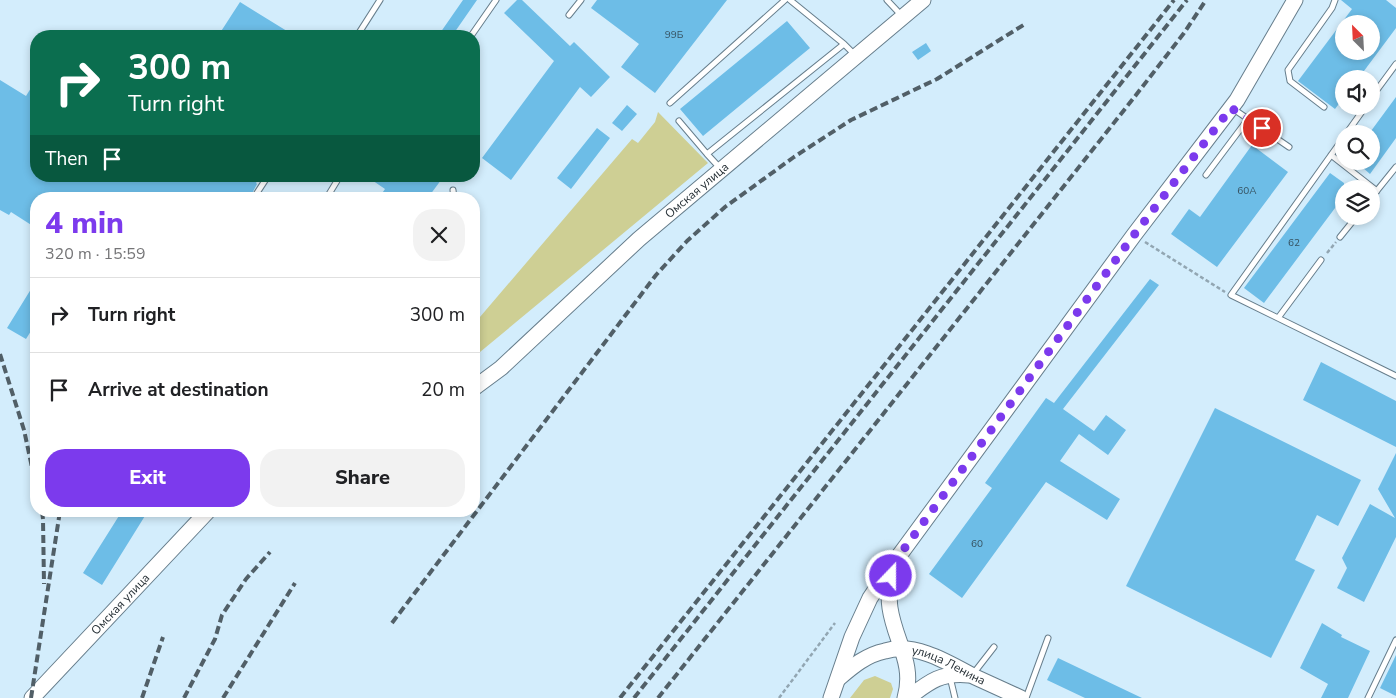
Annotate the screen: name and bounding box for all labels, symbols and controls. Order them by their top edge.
north arrow [1335,15,1380,60]
map controls [1335,15,1380,225]
house number: 99Б [665,28,684,42]
text: 300 m [128,44,231,91]
icon: right [45,50,110,115]
button: sound [1335,70,1380,115]
text: Turn right [128,89,224,119]
pin [1241,107,1283,149]
icon: arrive [1248,114,1276,142]
button: search [1335,125,1380,170]
icon: arrive [98,145,126,173]
text: Then [45,146,88,172]
street label: Омская улица [662,159,732,222]
button: layers [1335,180,1380,225]
house number: 60А [1237,184,1257,198]
text: 4 min [45,203,124,244]
button: close [413,209,465,261]
house number: 62 [1288,236,1300,250]
text: 320 m · 15:59 [45,243,146,265]
icon: right [45,301,73,329]
text: Turn right [88,302,175,328]
text: 300 m [410,302,465,328]
icon: arrive [45,376,73,404]
text: Arrive at destination [88,377,269,403]
text: 20 m [421,377,465,403]
button: Exit [45,449,250,507]
button: Share [260,449,465,507]
house number: 60 [971,537,983,551]
position arrow [864,549,916,601]
street label: Омская улица [88,570,153,638]
street label: улица Ленина [910,642,988,689]

